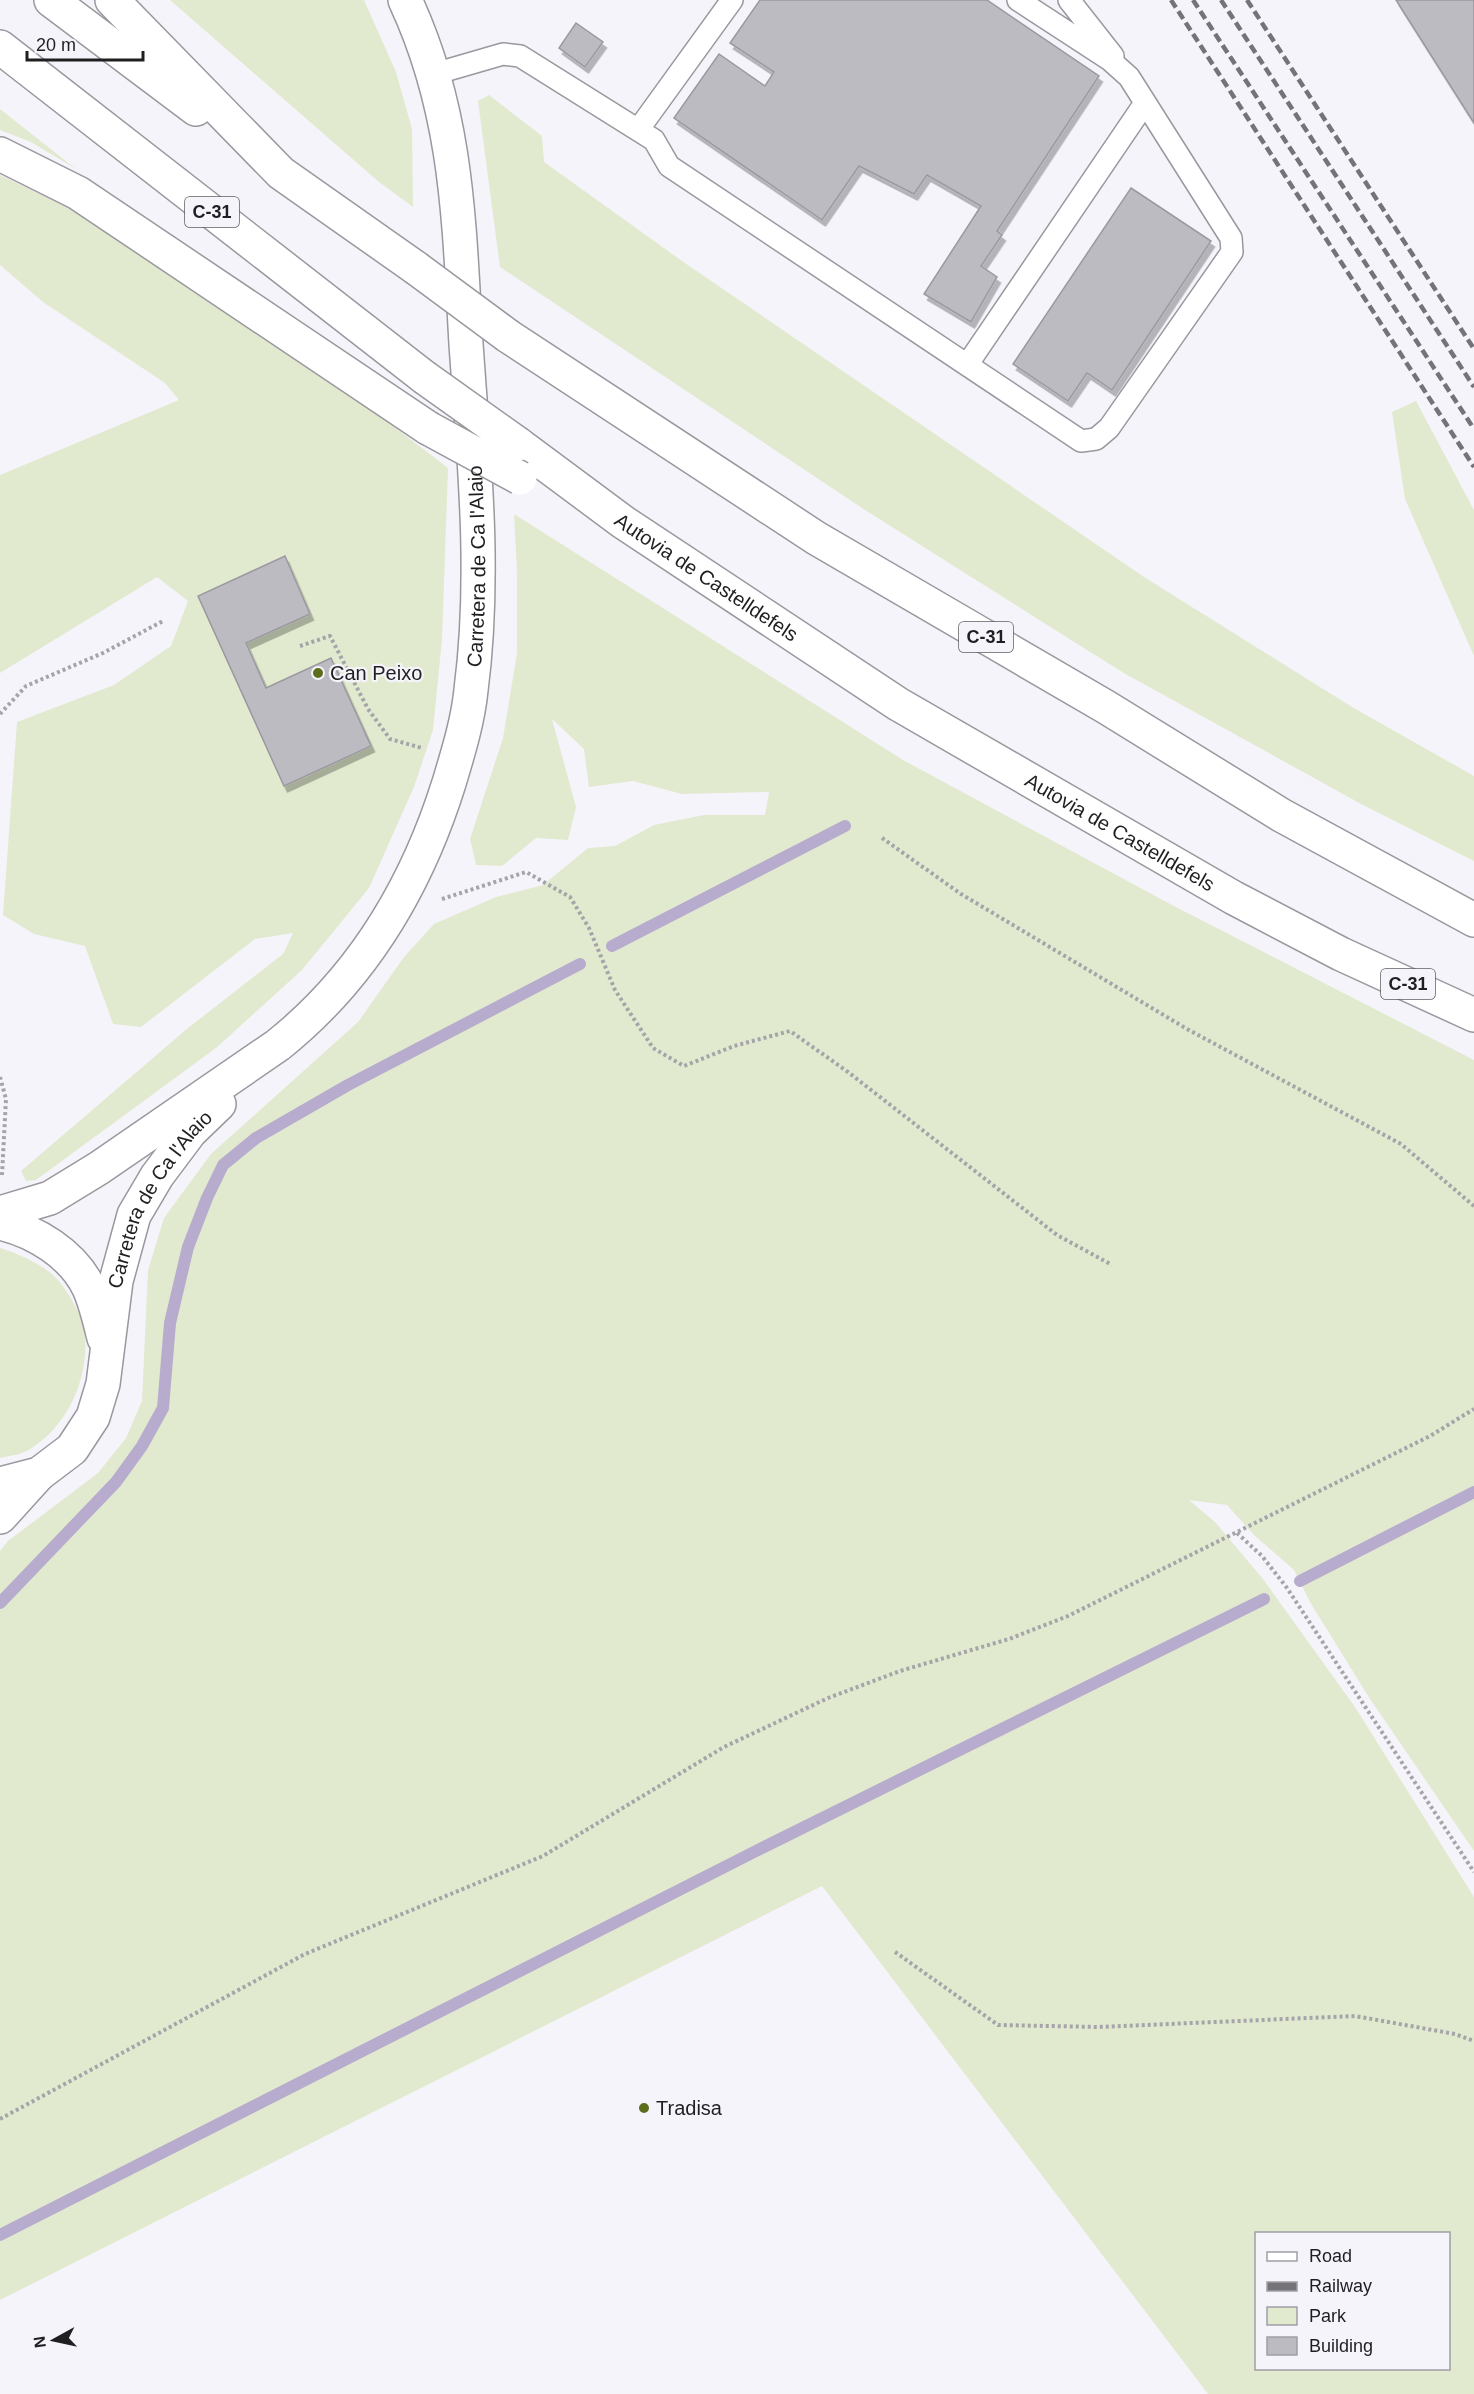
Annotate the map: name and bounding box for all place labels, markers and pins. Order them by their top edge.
place label: Can Peixo [330,662,422,684]
marker: Can Peixo [311,666,325,680]
place label: Tradisa [656,2097,723,2119]
marker: Tradisa [637,2101,651,2115]

